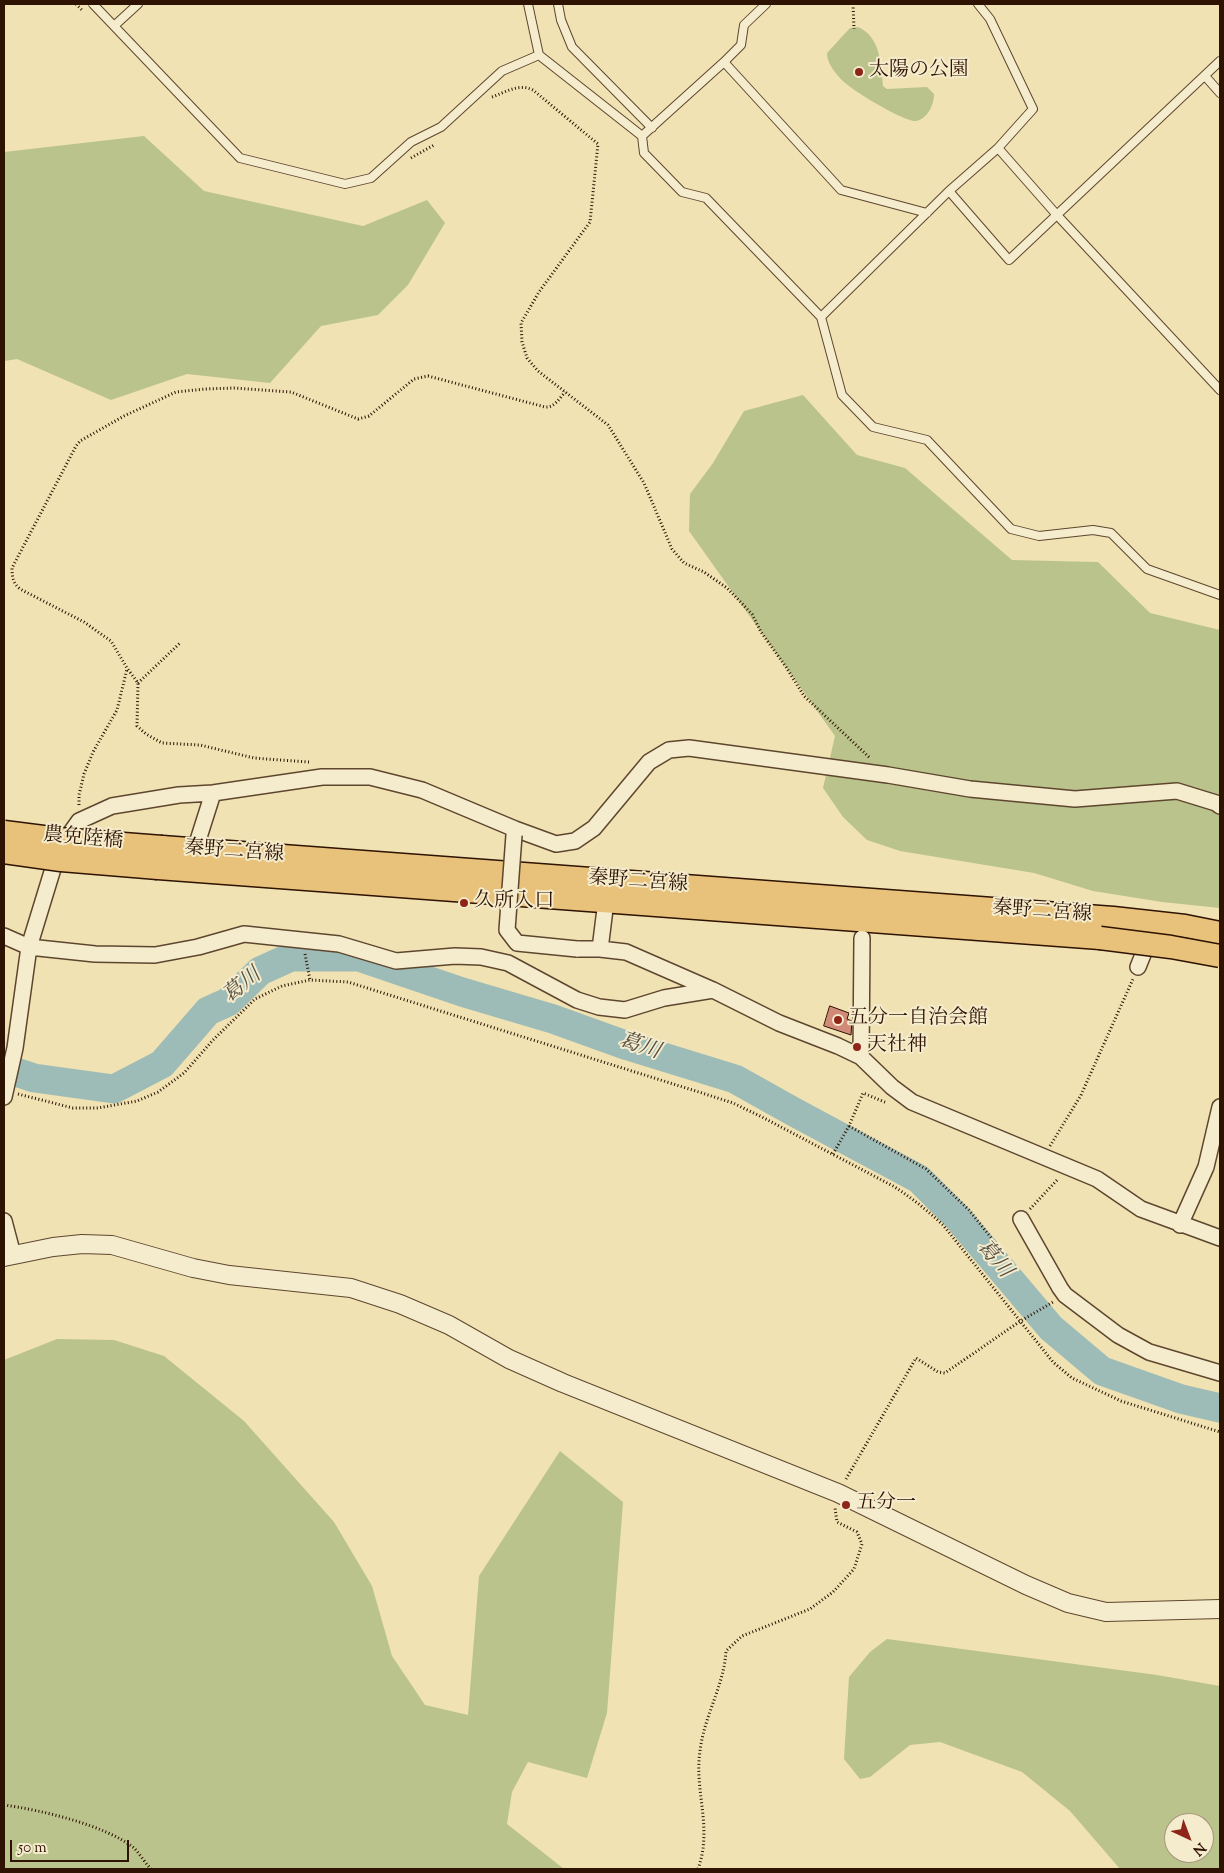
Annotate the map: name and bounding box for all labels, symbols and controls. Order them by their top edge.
place label: 太陽の公園 [869,60,969,84]
marker: 太陽の公園 [853,66,865,78]
street label: 農免陸橋 [42,825,124,855]
street label: 秦野二宮線 [183,838,285,868]
street label: 秦野二宮線 [587,868,689,898]
place label: 久所入口 [474,891,554,915]
marker: 久所入口 [458,897,470,909]
street label: 秦野二宮線 [991,898,1093,928]
water label: 葛川 [219,964,267,1010]
place label: 五分一自治会館 [848,1008,988,1032]
marker: 五分一自治会館 [832,1014,844,1026]
water label: 葛川 [615,1030,663,1066]
place label: 天社神 [867,1035,927,1059]
marker: 天社神 [851,1041,863,1053]
water label: 葛川 [970,1236,1016,1284]
place label: 五分一 [856,1493,916,1517]
marker: 五分一 [840,1499,852,1511]
north arrow [1164,1813,1214,1863]
scale bar [12,1830,131,1862]
text: N [1188,1837,1209,1859]
text: 50 m [18,1838,47,1859]

